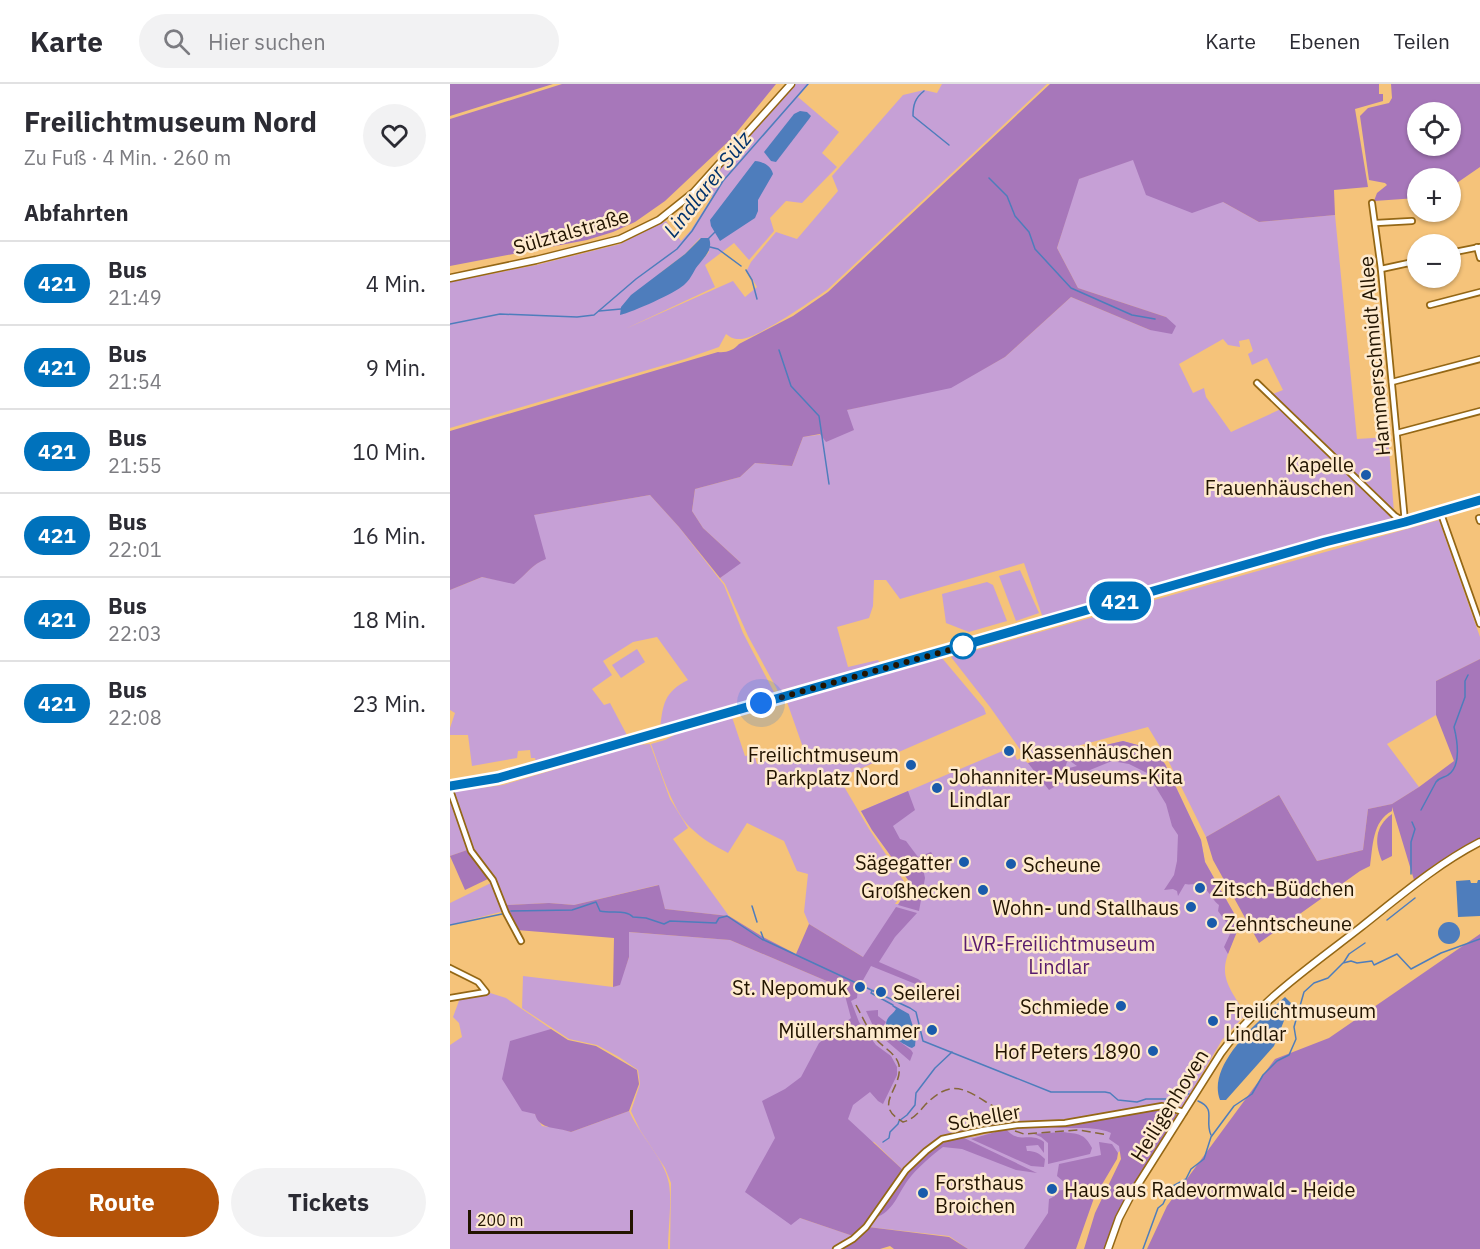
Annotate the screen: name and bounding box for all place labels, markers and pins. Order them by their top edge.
place label: Kapelle Frauenhäuschen [1205,451,1354,501]
marker: Kapelle Frauenhäuschen [1359,468,1373,482]
unlabelled marker [950,633,976,659]
place label: Kassenhäuschen [1021,738,1173,765]
place label: Freilichtmuseum Parkplatz Nord [748,741,899,791]
marker: Kassenhäuschen [1002,744,1016,758]
marker: Freilichtmuseum Parkplatz Nord [904,758,918,772]
place label: Johanniter-Museums-Kita Lindlar [949,763,1183,813]
marker: Johanniter-Museums-Kita Lindlar [930,781,944,795]
place label: Sägegatter [855,849,952,876]
place label: Scheune [1023,851,1101,878]
marker: Sägegatter [957,855,971,869]
marker: Scheune [1004,857,1018,871]
place label: Zitsch-Büdchen [1212,875,1355,902]
place label: Großhecken [861,877,971,904]
marker: Zitsch-Büdchen [1193,881,1207,895]
marker: Großhecken [976,883,990,897]
place label: Wohn- und Stallhaus [993,894,1179,921]
marker: Wohn- und Stallhaus [1184,900,1198,914]
place label: Zehntscheune [1224,910,1352,937]
marker: Zehntscheune [1205,916,1219,930]
place label: St. Nepomuk [732,974,848,1001]
place label: Seilerei [893,979,960,1006]
marker: St. Nepomuk [853,980,867,994]
marker: Seilerei [874,985,888,999]
place label: Schmiede [1020,993,1109,1020]
place label: Freilichtmuseum Lindlar [1225,997,1376,1047]
marker: Schmiede [1114,999,1128,1013]
marker: Freilichtmuseum Lindlar [1206,1014,1220,1028]
place label: Müllershammer [778,1017,920,1044]
marker: Müllershammer [925,1023,939,1037]
place label: Hof Peters 1890 [994,1038,1141,1065]
marker: Hof Peters 1890 [1146,1044,1160,1058]
place label: Forsthaus Broichen [935,1169,1024,1219]
place label: Haus aus Radevormwald - Heide [1064,1176,1355,1203]
marker: Haus aus Radevormwald - Heide [1045,1182,1059,1196]
marker: Forsthaus Broichen [916,1186,930,1200]

